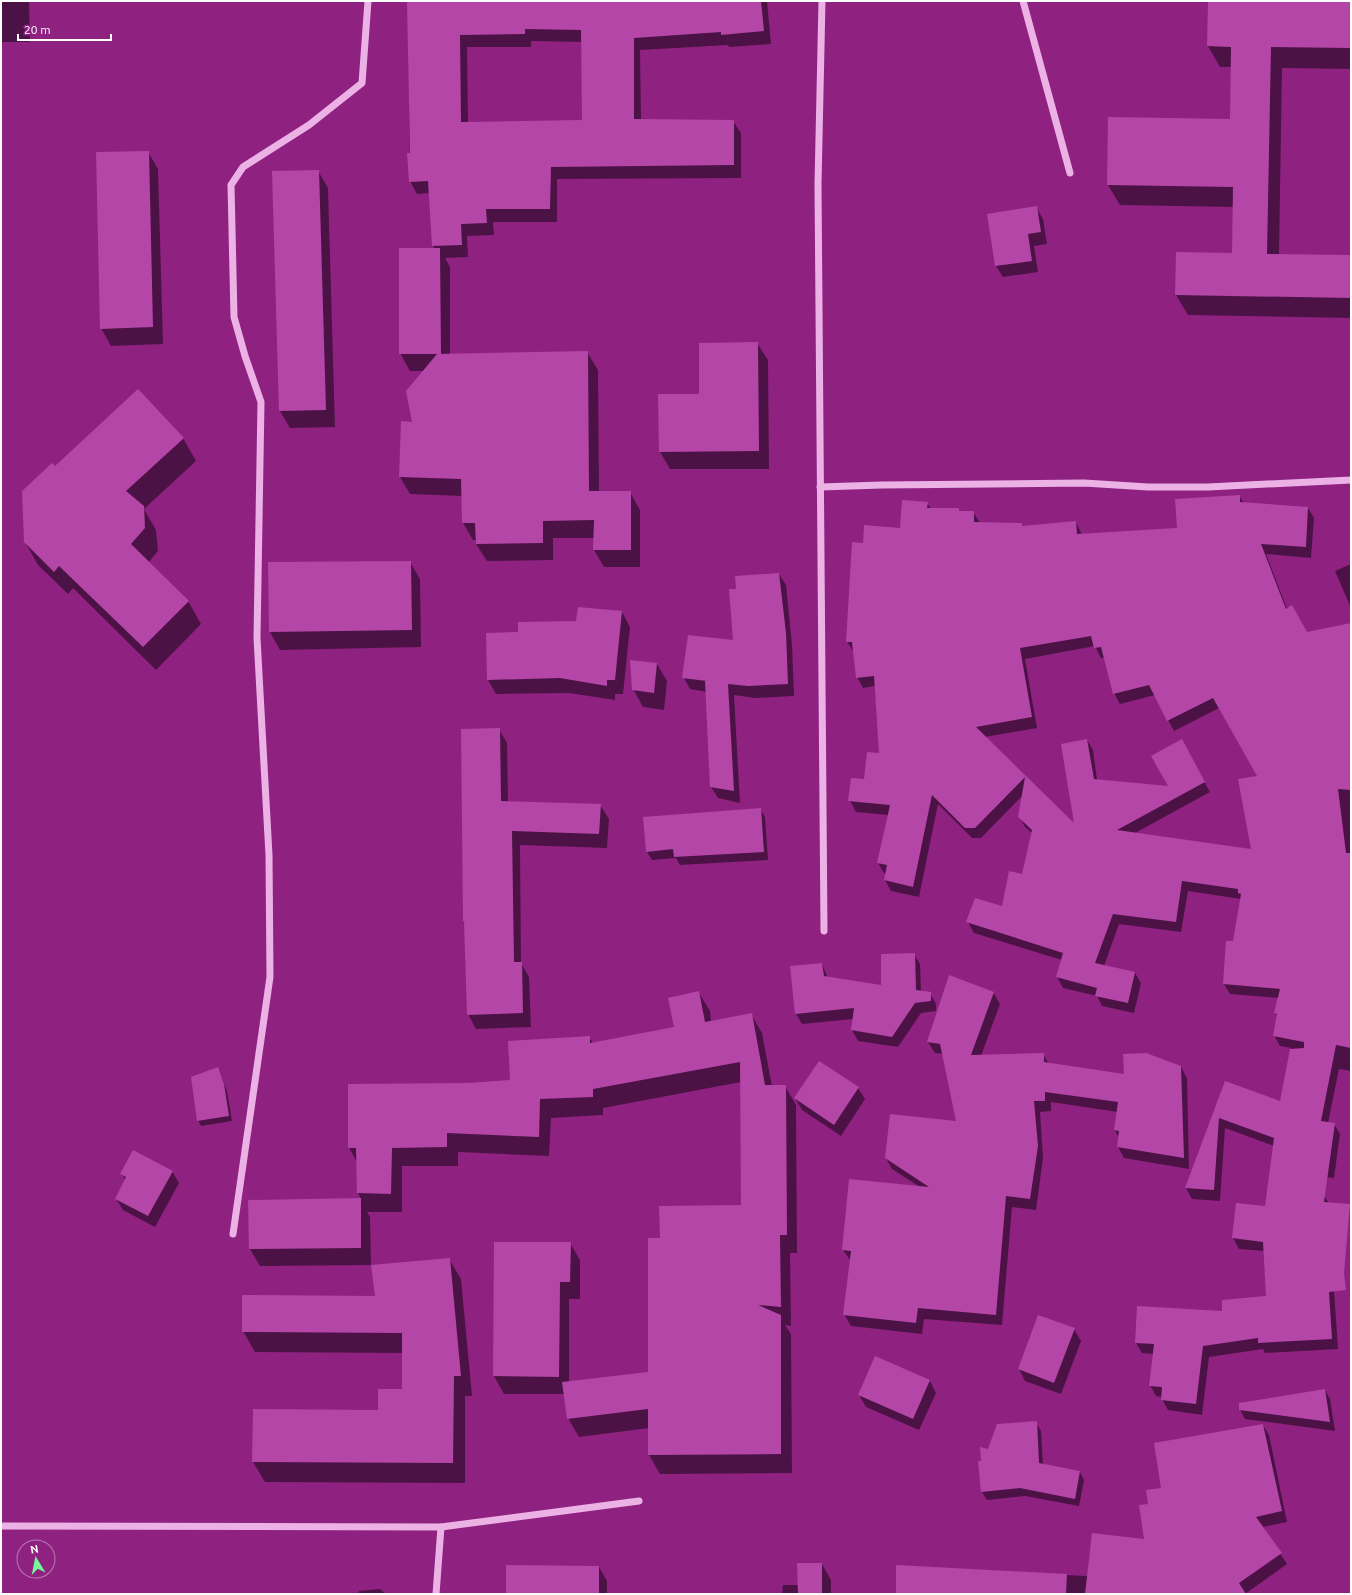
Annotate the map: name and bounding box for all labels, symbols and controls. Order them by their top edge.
scale bar [18,16,111,42]
text: 20 m [24,23,51,36]
north arrow [16,1539,56,1579]
text: N [29,1543,39,1556]

